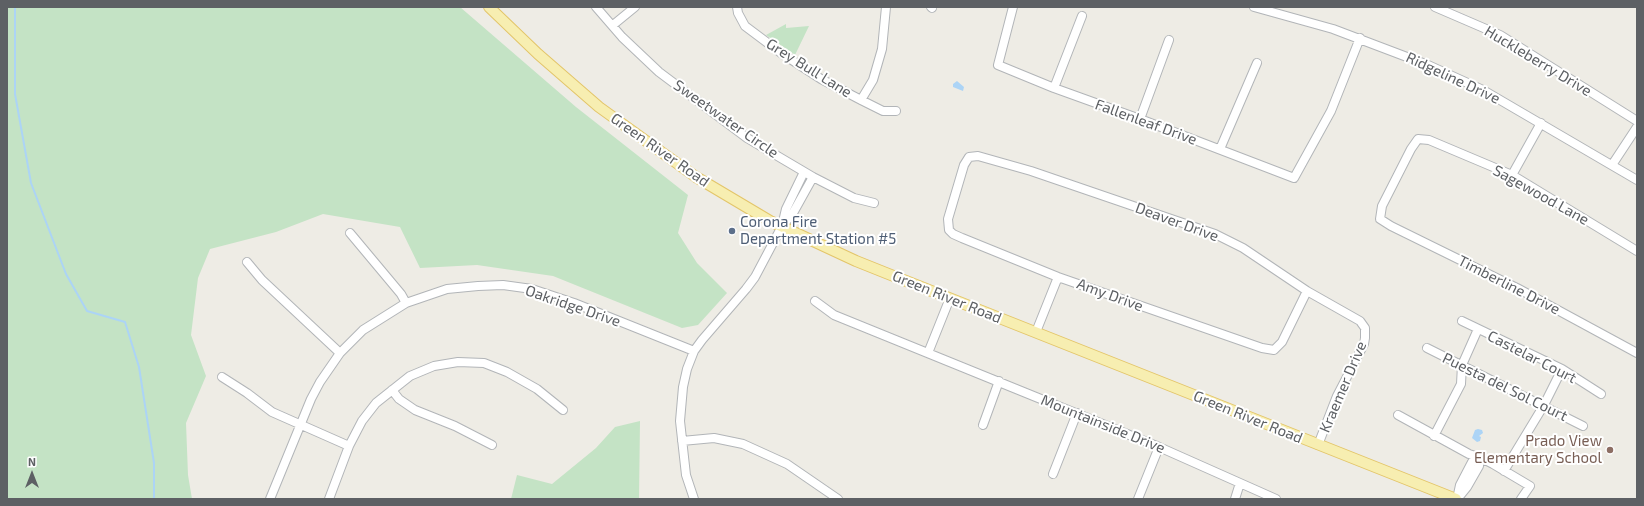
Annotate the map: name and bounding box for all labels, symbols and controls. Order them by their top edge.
street label: Huckleberry Drive [1481,22,1595,100]
street label: Grey Bull Lane [763,35,855,101]
street label: Ridgeline Drive [1403,48,1503,108]
street label: Sweetwater Circle [670,76,782,162]
street label: Fallenleaf Drive [1093,95,1199,149]
street label: Green River Road [607,109,713,191]
street label: Sagewood Lane [1490,161,1592,229]
street label: Deaver Drive [1133,199,1221,245]
place label: Corona Fire Department Station #5 [740,213,896,248]
marker: Corona Fire Department Station #5 [727,226,737,236]
street label: Timberline Drive [1455,252,1563,318]
street label: Green River Road [890,267,1004,327]
street label: Amy Drive [1074,275,1146,315]
street label: Oakridge Drive [523,281,623,331]
street label: Castelar Court [1484,327,1580,387]
street label: Kraemer Drive [1316,339,1370,435]
street label: Puesta del Sol Court [1440,349,1570,425]
street label: Green River Road [1191,387,1305,447]
street label: Mountainside Drive [1038,391,1168,457]
place label: Prado View Elementary School [1474,432,1602,467]
marker: Prado View Elementary School [1605,445,1615,455]
north arrow [12,454,52,494]
text: N [28,455,36,468]

